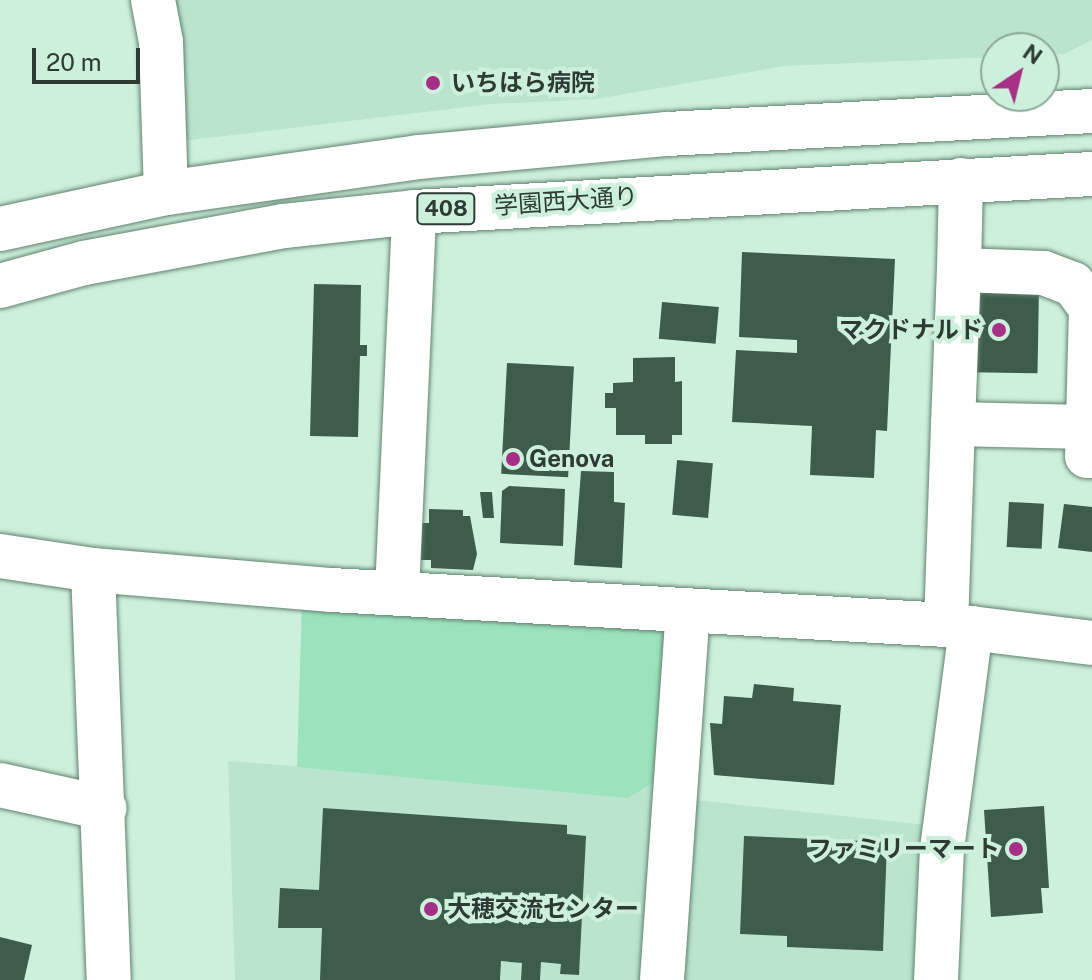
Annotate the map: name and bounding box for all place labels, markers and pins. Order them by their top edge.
place label: いちはら病院 [451,69,595,97]
marker: いちはら病院 [422,72,444,94]
place label: マクドナルド [839,316,983,344]
marker: マクドナルド [990,321,1008,339]
place label: Genova [529,445,614,473]
marker: Genova [504,450,522,468]
place label: ファミリーマート [808,835,1000,863]
marker: ファミリーマート [1007,840,1025,858]
place label: 大穂交流センター [447,895,639,923]
marker: 大穂交流センター [422,900,440,918]

